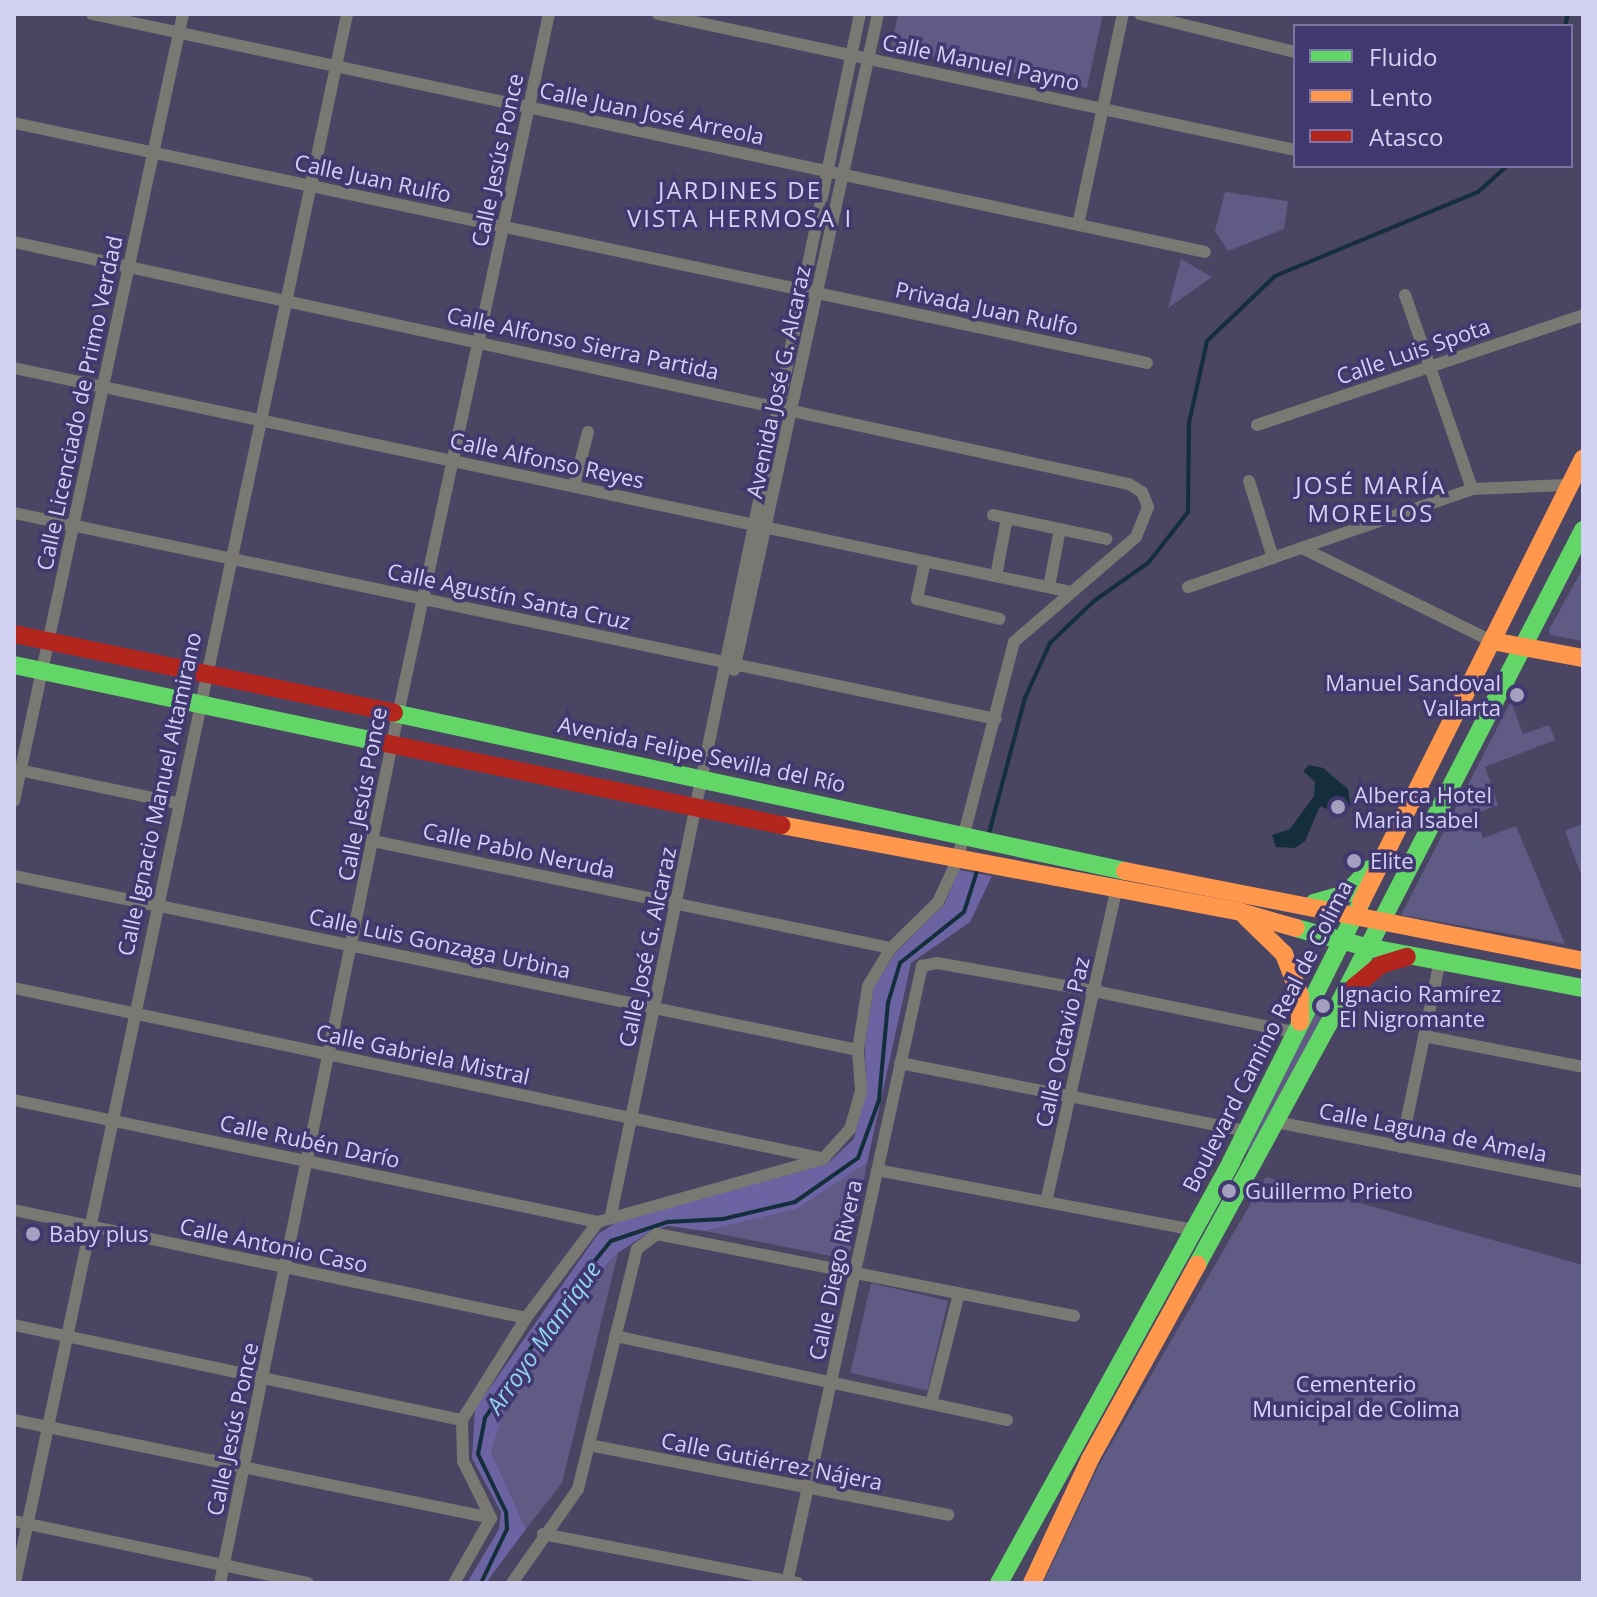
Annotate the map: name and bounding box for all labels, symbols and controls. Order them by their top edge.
legend [1293,24,1573,168]
street label: Calle Manuel Payno [880,28,1082,96]
text: Fluido [1369,40,1437,73]
street label: Calle Jesús Ponce [466,71,528,249]
street label: Calle Juan José Arreola [537,76,767,150]
text: Lento [1369,80,1433,113]
text: Atasco [1369,120,1443,153]
street label: Calle Juan Rulfo [292,149,454,207]
district label: JARDINES DE VISTA HERMOSA I [627,176,853,232]
street label: Calle Licenciado de Primo Verdad [31,233,127,573]
street label: Avenida José G. Alcaraz [740,264,816,500]
street label: Privada Juan Rulfo [893,276,1081,340]
street label: Calle Alfonso Sierra Partida [444,301,722,385]
street label: Calle Luis Spota [1333,312,1493,390]
street label: Calle Alfonso Reyes [447,426,647,494]
district label: JOSÉ MARÍA MORELOS [1295,471,1447,527]
street label: Calle Agustín Santa Cruz [385,557,633,635]
street label: Calle Ignacio Manuel Altamirano [112,630,206,958]
place label: Manuel Sandoval Vallarta [1325,669,1501,720]
marker: Manuel Sandoval Vallarta [1508,686,1526,704]
street label: Calle Jesús Ponce [332,705,392,883]
street label: Avenida Felipe Sevilla del Río [556,711,848,797]
place label: Alberca Hotel Maria Isabel [1354,781,1492,832]
marker: Alberca Hotel Maria Isabel [1329,798,1347,816]
street label: Calle Pablo Neruda [421,817,617,883]
street label: Calle José G. Alcaraz [613,844,681,1050]
place label: Elite [1370,848,1414,874]
marker: Elite [1345,852,1363,870]
street label: Boulevard Camino Real de Colima [1177,876,1357,1196]
street label: Calle Luis Gonzaga Urbina [307,902,573,984]
street label: Calle Octavio Paz [1030,954,1094,1130]
place label: Ignacio Ramírez El Nigromante [1339,980,1501,1032]
marker: Ignacio Ramírez El Nigromante [1314,997,1332,1015]
street label: Calle Gabriela Mistral [314,1018,532,1090]
street label: Calle Laguna de Amela [1317,1097,1549,1167]
street label: Calle Rubén Darío [218,1109,402,1173]
street label: Calle Diego Rivera [803,1177,867,1363]
place label: Guillermo Prieto [1245,1178,1413,1204]
marker: Guillermo Prieto [1220,1182,1238,1200]
street label: Calle Antonio Caso [178,1212,370,1278]
place label: Baby plus [49,1221,149,1247]
marker: Baby plus [24,1225,42,1243]
water label: Arroyo Manrique [480,1255,606,1419]
street label: Calle Jesús Ponce [201,1340,263,1518]
park label: Cementerio Municipal de Colima [1252,1370,1460,1422]
street label: Calle Gutiérrez Nájera [659,1427,885,1495]

